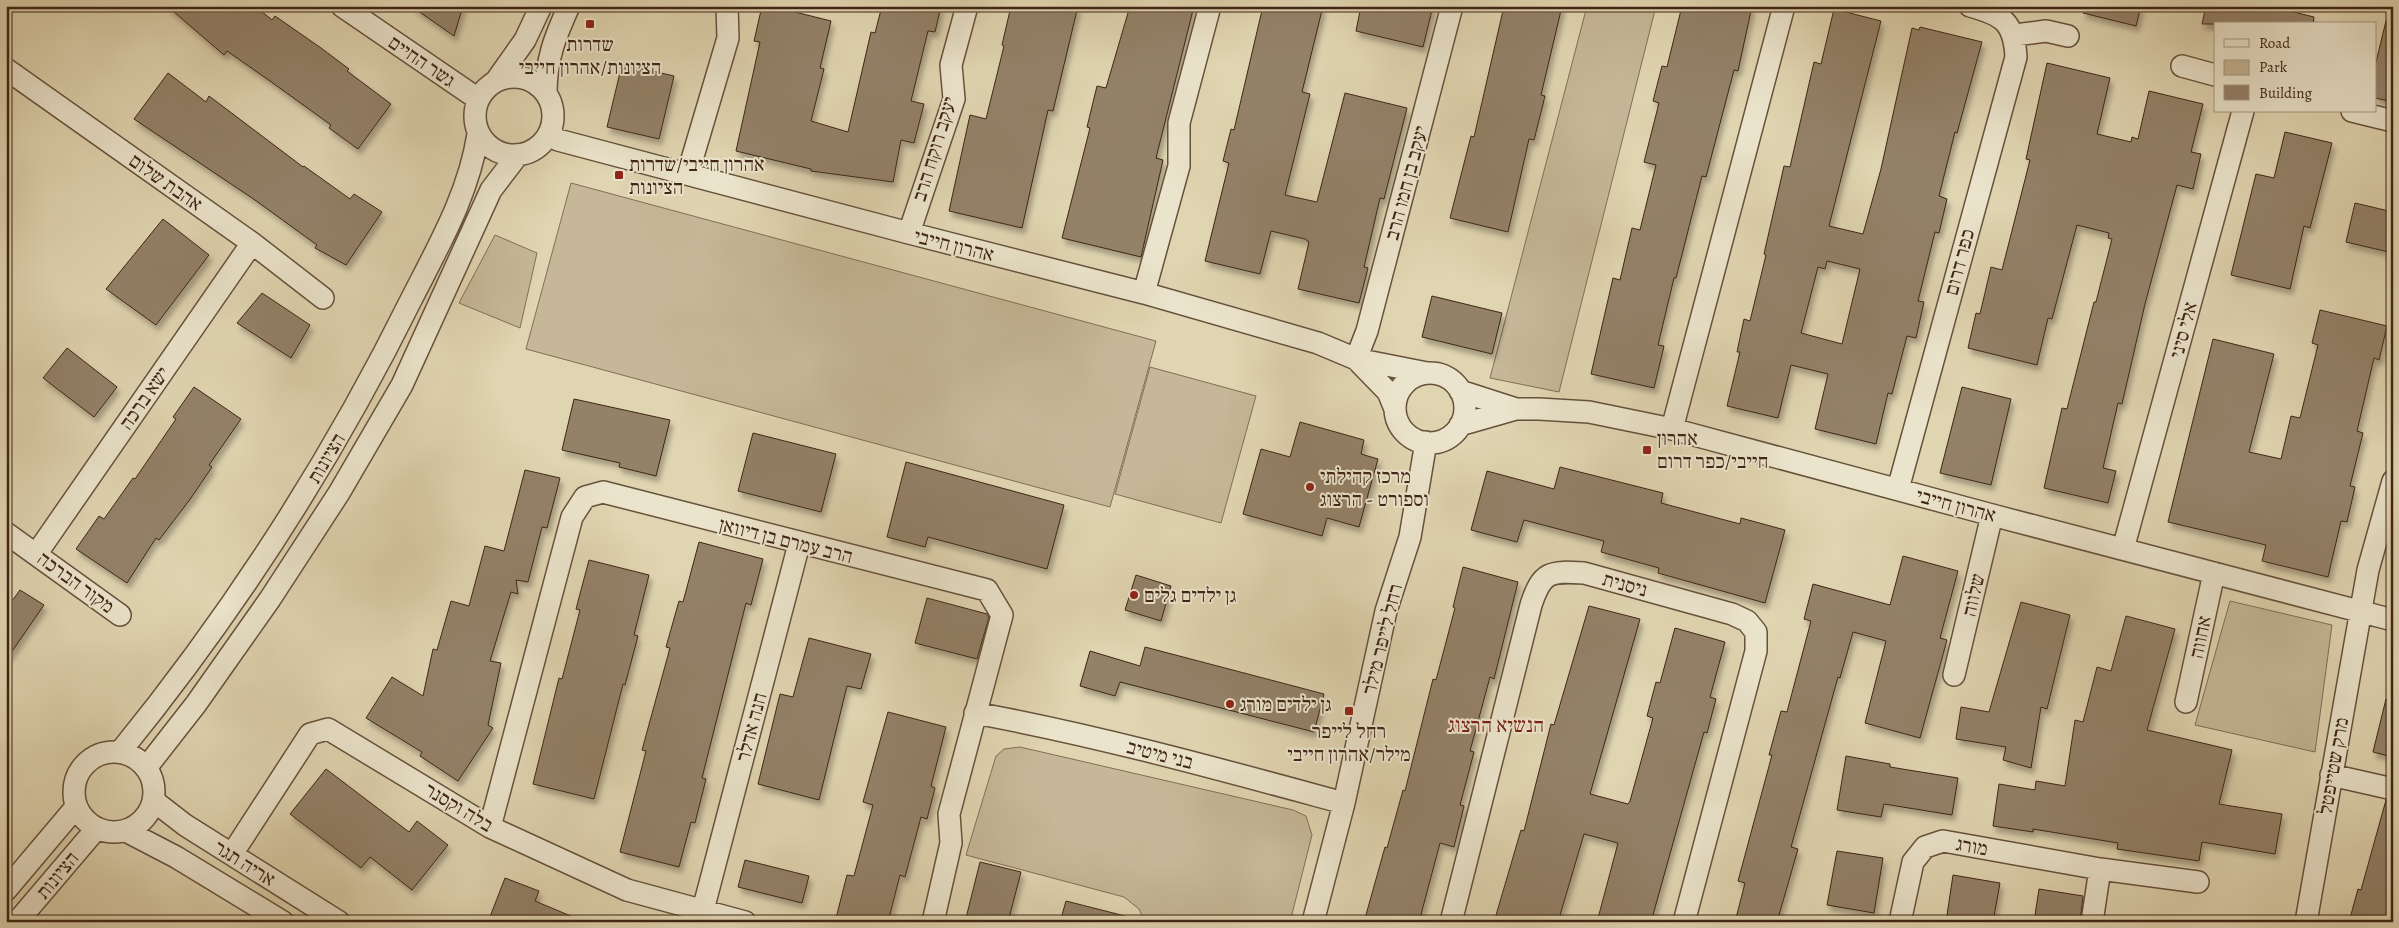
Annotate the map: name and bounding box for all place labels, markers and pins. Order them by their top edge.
marker: שדרות הציונות/אהרון חייבי [584,18,596,30]
place label: שדרות הציונות/אהרון חייבי [519,31,661,81]
place label: אהרון חייבי/שדרות הציונות [629,151,765,201]
marker: אהרון חייבי/שדרות הציונות [613,169,625,181]
place label: אהרון חייבי/כפר דרום [1657,425,1768,475]
marker: אהרון חייבי/כפר דרום [1641,444,1653,456]
place label: מרכז קהילתי וספורט - הרצוג [1320,463,1429,513]
marker: מרכז קהילתי וספורט - הרצוג [1304,481,1316,493]
place label: גן ילדים גלים [1144,582,1237,609]
marker: גן ילדים גלים [1128,589,1140,601]
place label: גן ילדים מורג [1240,691,1332,718]
marker: גן ילדים מורג [1224,698,1236,710]
marker: רחל לייפר מילר/אהרון חייבי [1343,705,1355,717]
place label: רחל לייפר מילר/אהרון חייבי [1287,718,1411,768]

